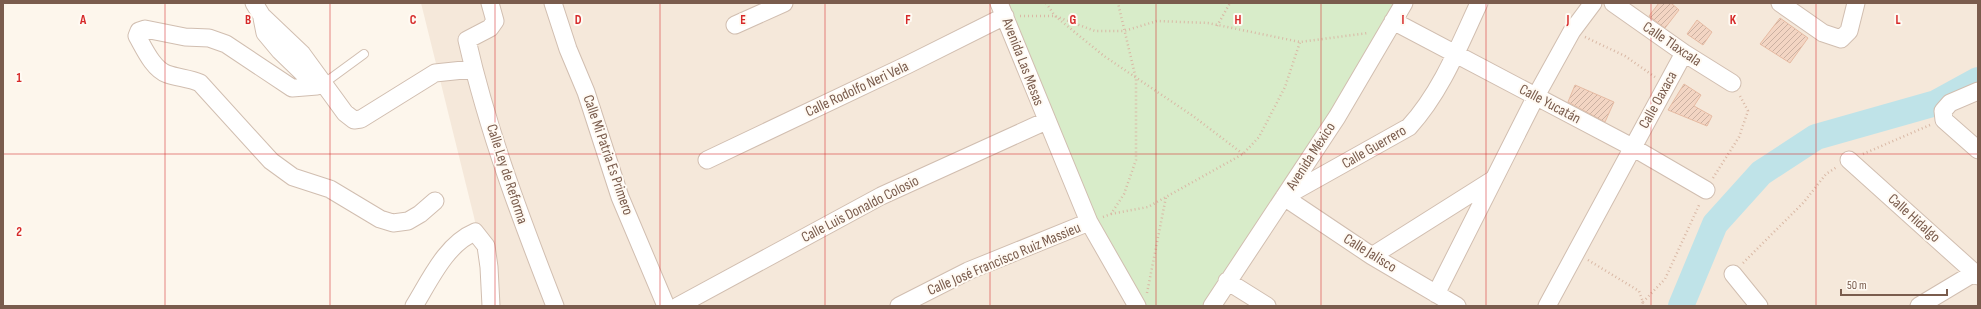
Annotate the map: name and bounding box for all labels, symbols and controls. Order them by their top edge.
text: A [79,12,87,28]
text: B [245,12,251,28]
text: C [410,12,417,28]
text: D [575,12,582,28]
text: E [740,12,746,28]
text: F [905,12,911,28]
text: G [1070,12,1077,28]
text: H [1235,12,1242,28]
text: I [1402,12,1405,28]
text: J [1566,12,1570,28]
text: K [1730,12,1737,28]
text: L [1895,12,1901,28]
street label: Avenida Las Mesas [997,15,1048,108]
street label: Calle Tlaxcala [1639,17,1705,71]
street label: Calle Rodolfo Neri Vela [802,57,912,121]
street label: Calle Oaxaca [1635,68,1682,132]
text: 1 [16,70,22,86]
street label: Calle Yucatán [1516,80,1584,128]
street label: Calle Mi Patria Es Primero [579,92,637,218]
street label: Avenida México [1282,119,1340,194]
street label: Calle Guerrero [1338,121,1410,173]
street label: Calle Ley de Reforma [482,122,532,226]
street label: Calle Luis Donaldo Colosio [798,171,922,247]
street label: Calle Hidalgo [1884,189,1944,247]
street label: Calle José Francisco Ruiz Massieu [924,218,1084,300]
text: 2 [16,224,22,240]
street label: Calle Jalisco [1340,229,1400,277]
scale bar [1841,271,1947,297]
text: 50 m [1847,278,1867,293]

